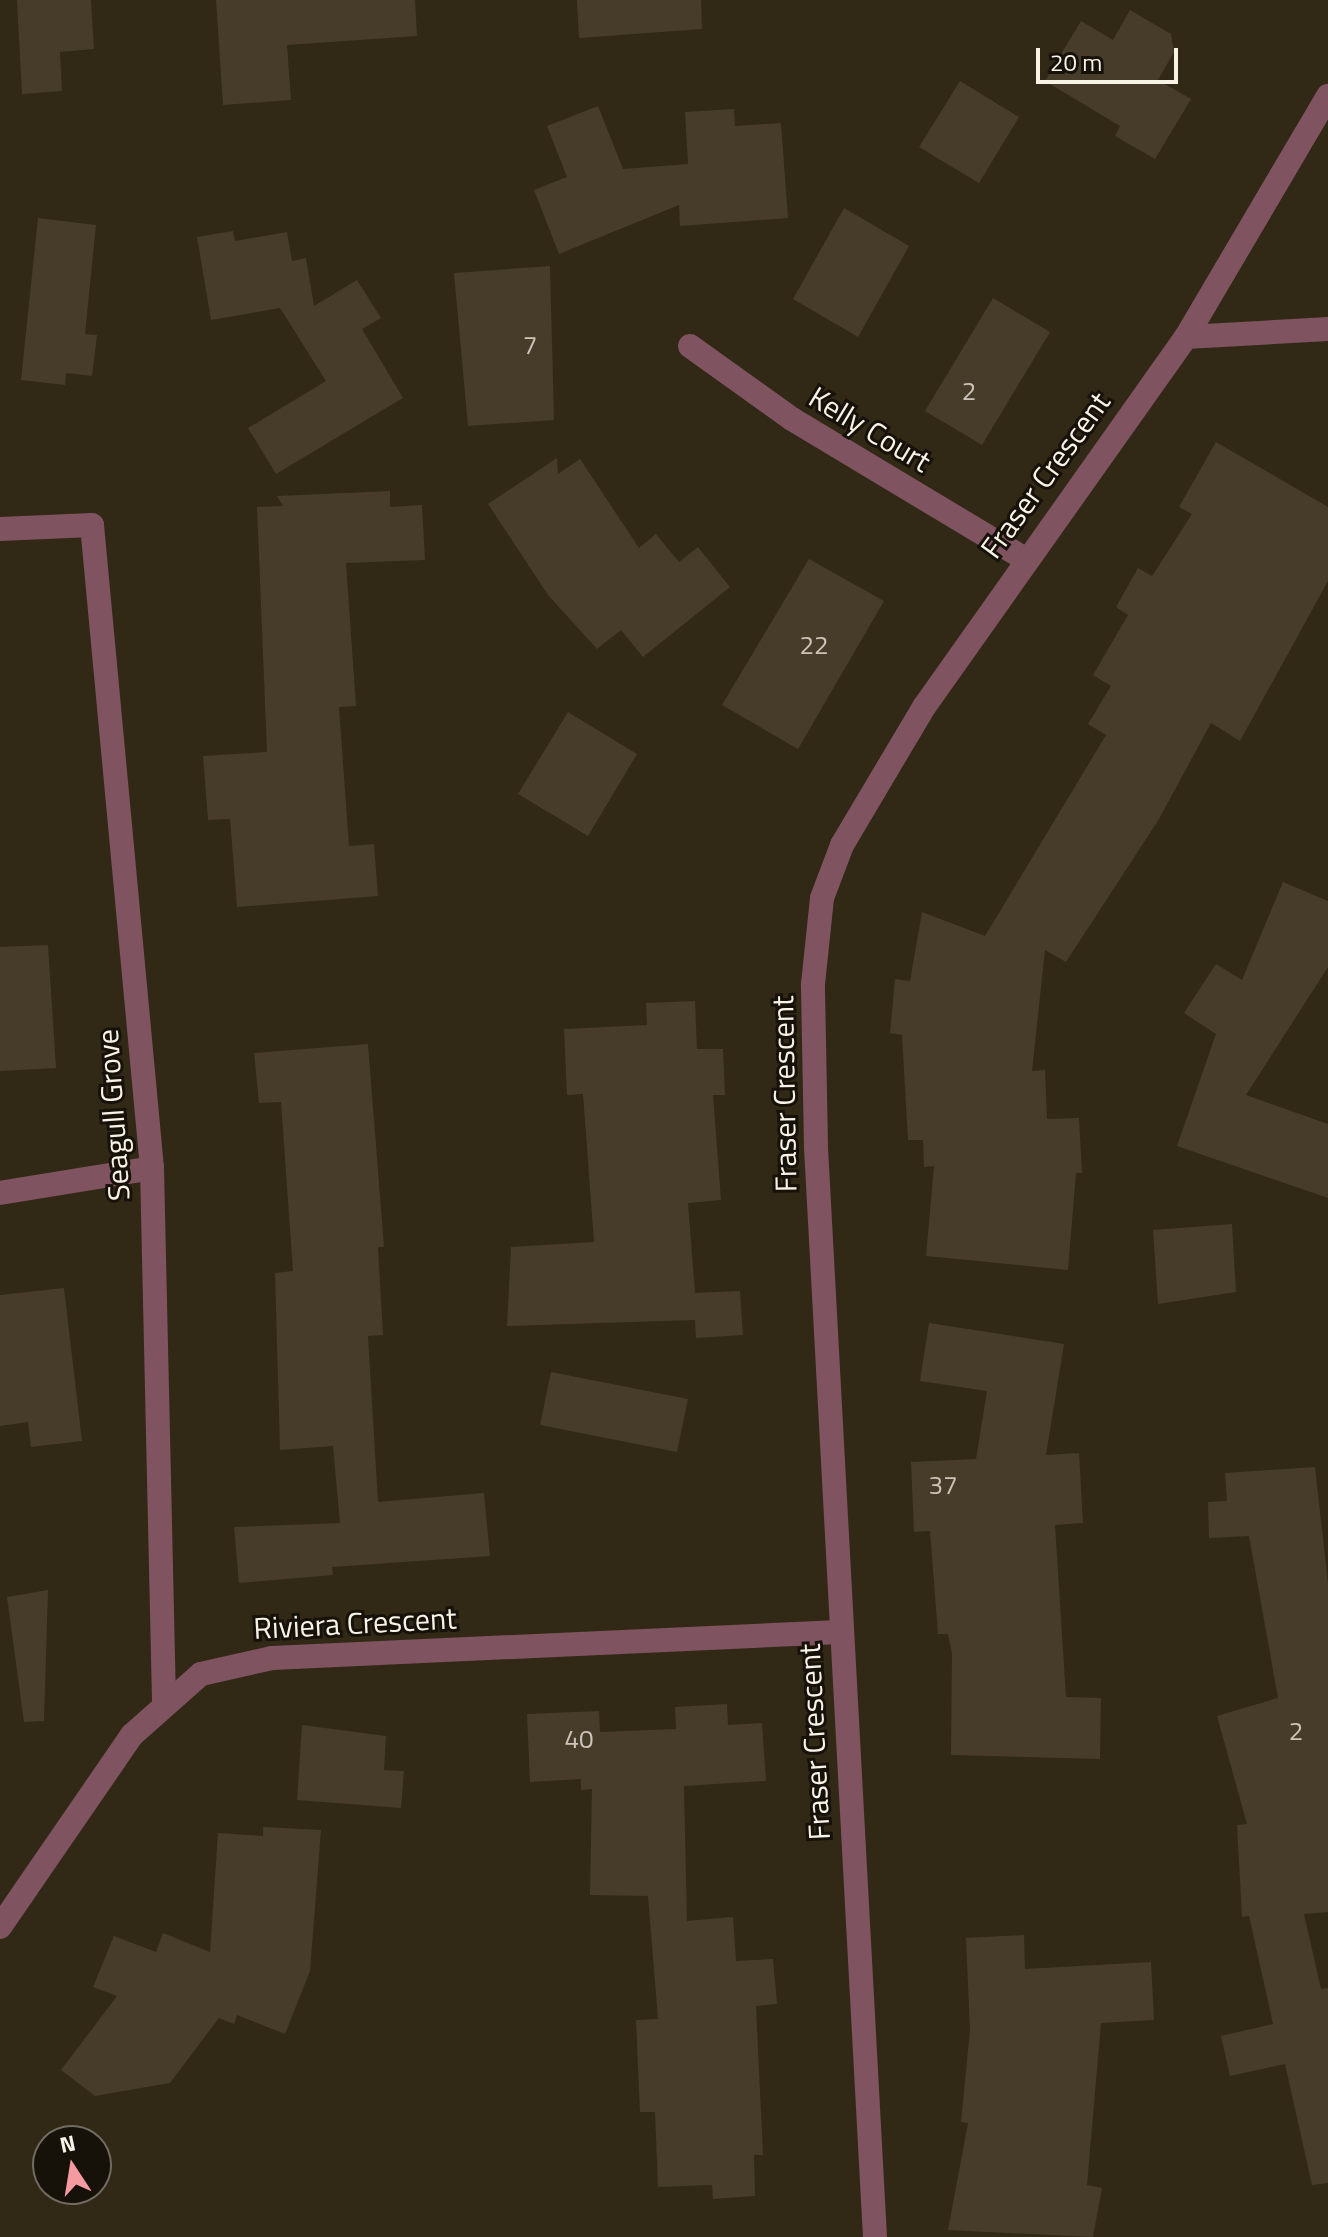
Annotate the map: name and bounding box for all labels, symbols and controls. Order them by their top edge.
scale bar [1040,32,1182,82]
text: 20 m [1050,44,1102,80]
house number: 7 [523,329,537,361]
house number: 2 [962,375,976,407]
street label: Kelly Court [803,379,937,479]
street label: Fraser Crescent [973,385,1117,565]
house number: 22 [799,629,829,661]
street label: Fraser Crescent [764,995,804,1193]
street label: Seagull Grove [89,1028,137,1202]
house number: 37 [928,1469,958,1501]
street label: Riviera Crescent [253,1600,457,1646]
street label: Fraser Crescent [791,1643,837,1841]
house number: 2 [1289,1715,1303,1747]
house number: 40 [564,1723,594,1755]
north arrow [32,2125,112,2205]
text: N [56,2125,78,2162]

